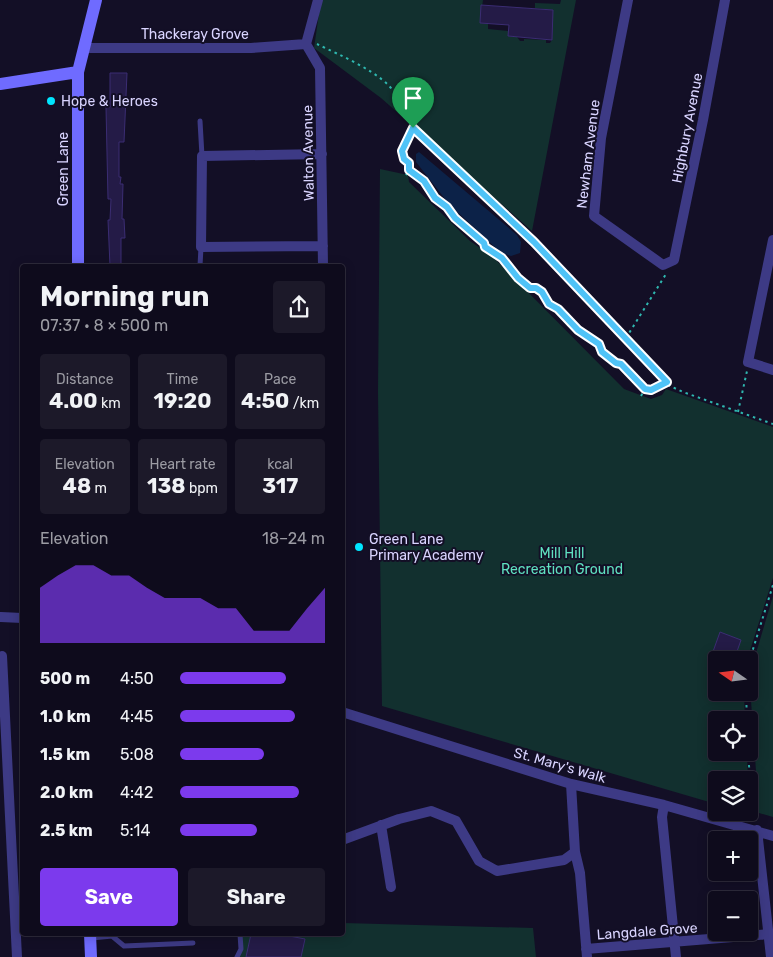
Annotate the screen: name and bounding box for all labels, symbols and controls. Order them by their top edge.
street label: Thackeray Grove [141,26,249,43]
street label: Highbury Avenue [668,71,707,185]
pin [392,77,434,128]
icon: arrive [399,84,427,112]
place label: Hope & Heroes [61,93,158,110]
marker: Hope & Heroes [45,95,57,107]
street label: Newham Avenue [573,99,604,209]
street label: Walton Avenue [299,105,318,201]
street label: Green Lane [55,132,72,206]
text: Morning run [40,280,209,313]
button: share [273,281,325,333]
text: 07:37 · 8 × 500 m [40,316,168,335]
text: Distance [56,371,114,388]
text: Time [167,371,198,388]
text: Pace [264,371,296,388]
text: 4.00 [49,388,98,413]
text: 19:20 [154,388,211,413]
text: 4:50 [241,388,289,413]
text: km [98,395,121,412]
text: /km [289,395,319,412]
text: Elevation [55,456,115,473]
text: Heart rate [150,456,215,473]
text: kcal [267,456,293,473]
text: 48 [63,473,91,498]
text: 138 [147,473,185,498]
text: 317 [262,473,298,498]
text: m [91,480,107,497]
text: bpm [185,480,218,497]
text: Elevation [40,529,109,548]
text: 18–24 m [262,529,325,548]
place label: Green Lane Primary Academy [369,531,484,564]
marker: Green Lane Primary Academy [353,541,365,553]
park label: Mill Hill Recreation Ground [501,545,623,578]
north arrow [708,651,758,701]
map controls [708,651,758,941]
text: 500 m [40,669,90,688]
text: 4:50 [120,669,154,688]
text: 1.0 km [40,707,91,726]
text: 4:45 [120,707,153,726]
button: locate [708,711,758,761]
street label: St. Mary's Walk [512,744,609,787]
text: 1.5 km [40,745,90,764]
text: 5:08 [120,745,154,764]
button: layers [708,771,758,821]
text: 2.0 km [40,783,93,802]
text: 4:42 [120,783,153,802]
text: 2.5 km [40,821,93,840]
text: 5:14 [120,821,150,840]
button: + [708,831,758,881]
button: Save [40,868,178,926]
button: Share [188,868,325,926]
button: − [708,891,758,941]
street label: Langdale Grove [596,919,698,944]

